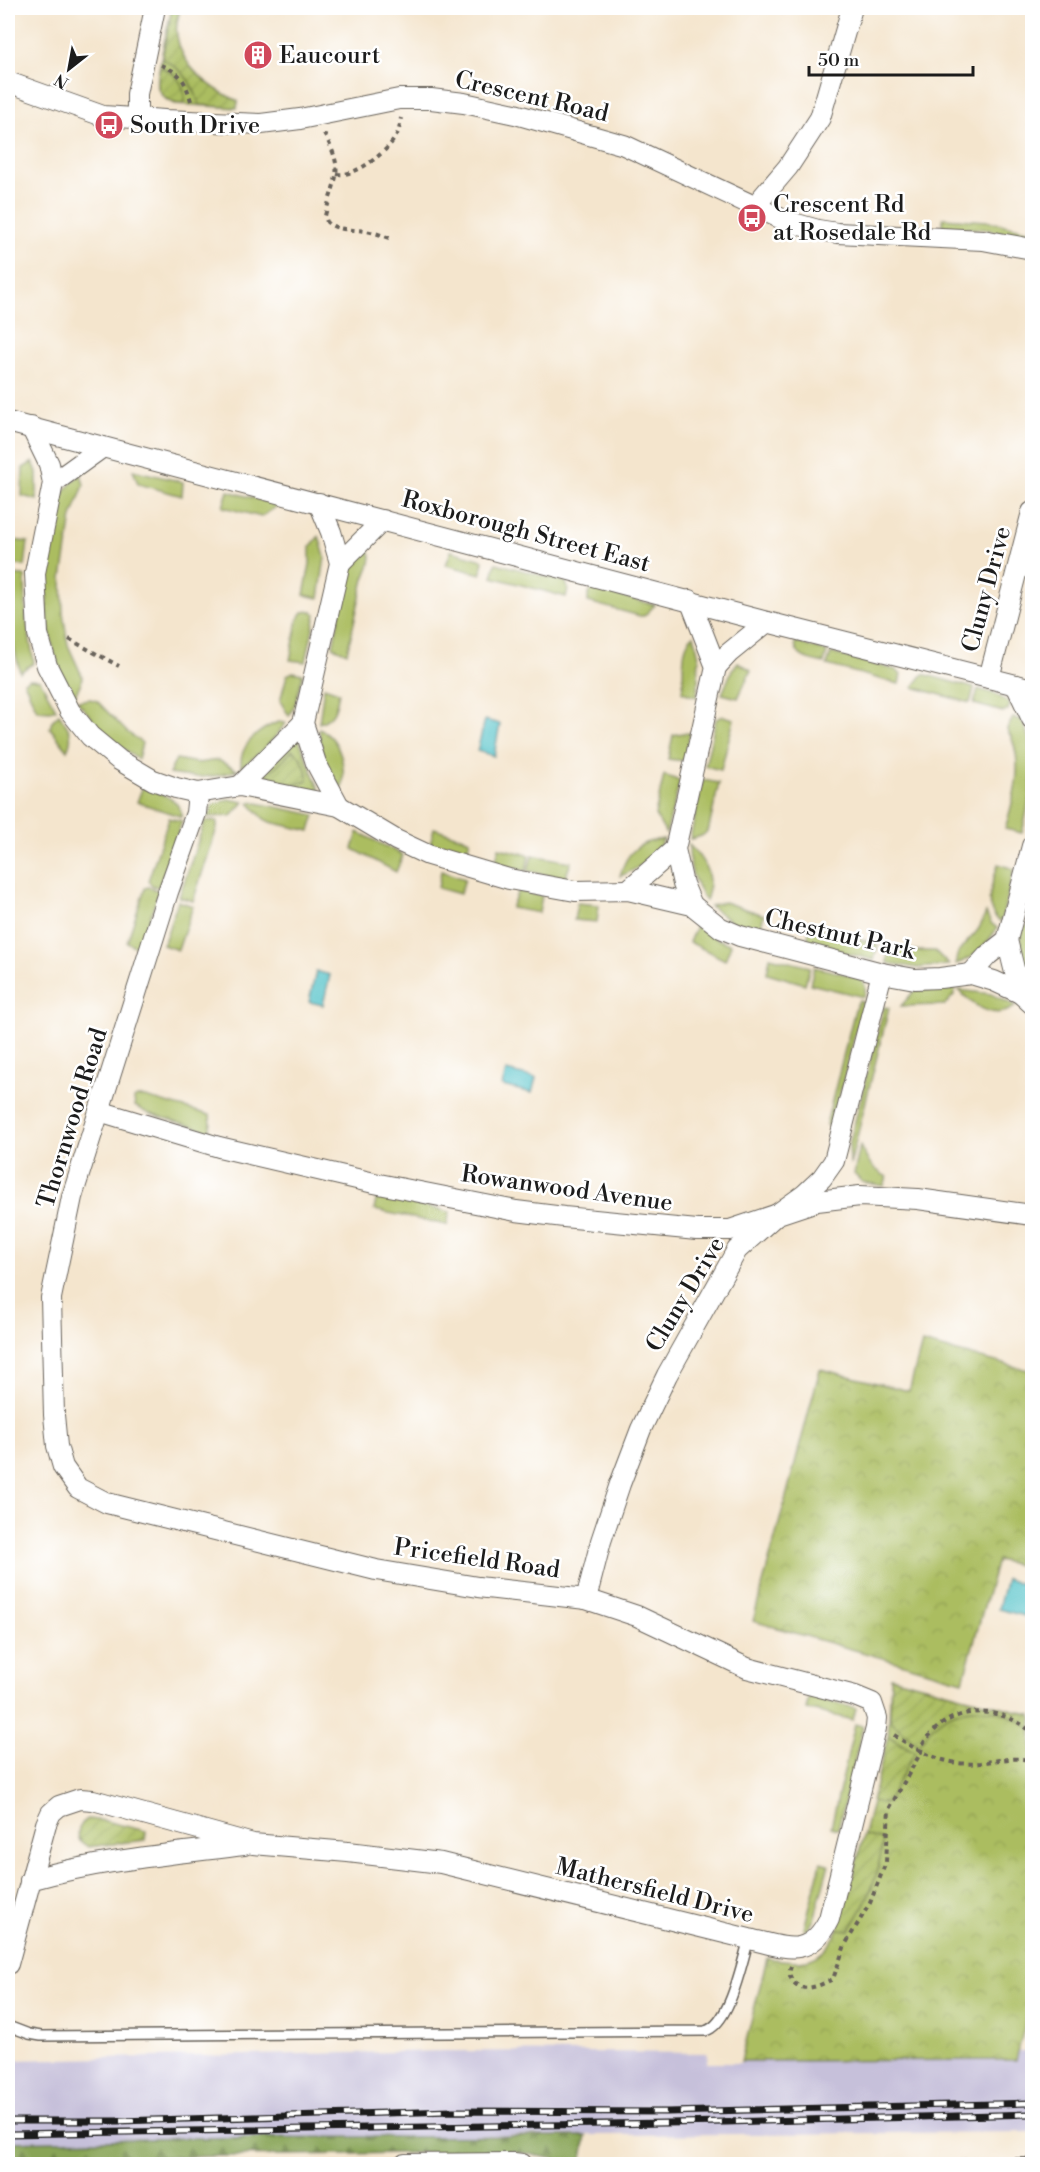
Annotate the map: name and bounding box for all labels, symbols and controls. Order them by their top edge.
north arrow [39,39,99,99]
building icon: Eaucourt [242,39,274,71]
scale bar [809,39,972,77]
place label: Eaucourt [279,41,381,71]
text: 50 m [818,49,860,72]
street label: Crescent Road [452,65,612,129]
text: N [51,69,72,93]
bus stop icon: South Drive [93,109,125,141]
place label: South Drive [130,111,260,141]
place label: Crescent Rd at Rosedale Rd [773,190,932,248]
bus stop icon: Crescent Rd at Rosedale Rd [736,202,768,234]
street label: Roxborough Street East [398,484,654,580]
street label: Cluny Drive [956,523,1018,655]
street label: Chestnut Park [762,903,919,967]
street label: Thornwood Road [31,1024,115,1212]
street label: Rowanwood Avenue [459,1159,675,1219]
street label: Cluny Drive [640,1231,732,1358]
street label: Pricefield Road [392,1532,562,1586]
street label: Mathersfield Drive [553,1852,757,1930]

